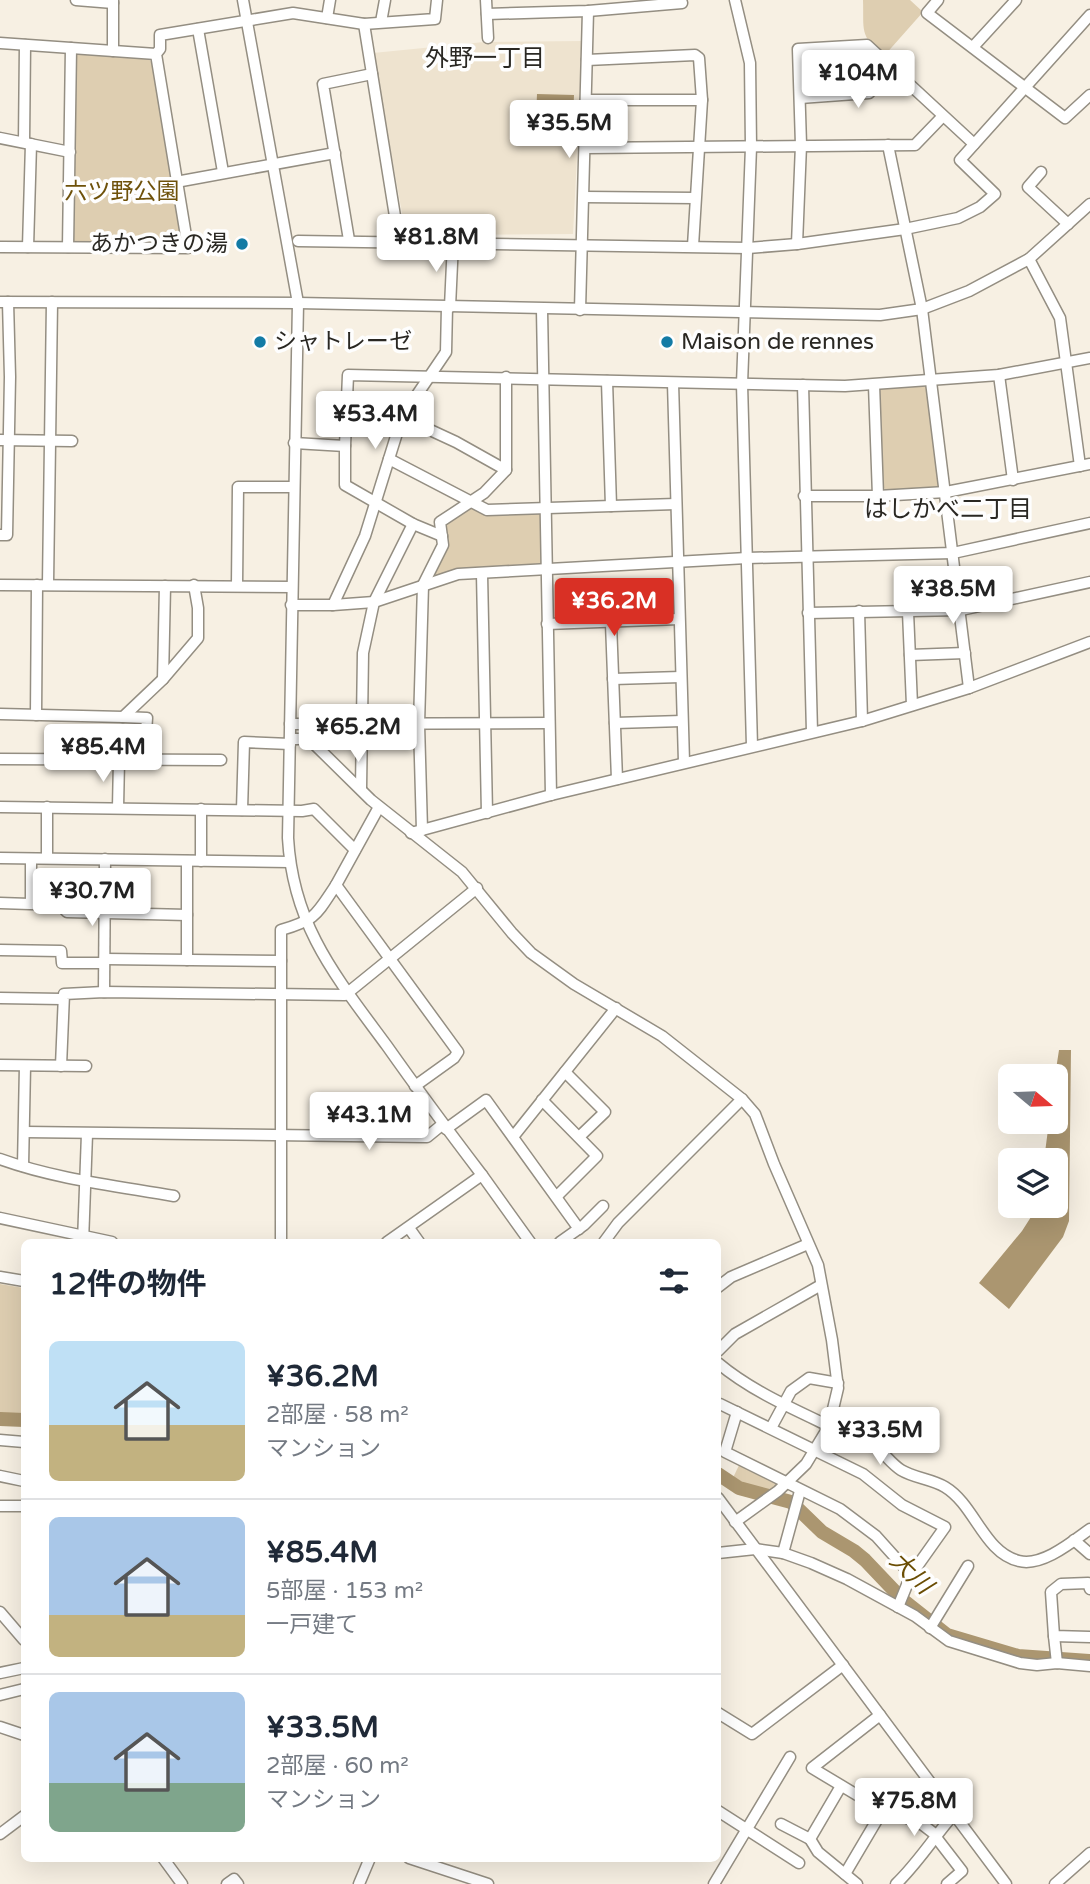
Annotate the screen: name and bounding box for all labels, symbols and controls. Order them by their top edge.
district label: 外野一丁目 [425,44,545,73]
pin: ¥104M [809,50,907,110]
text: ¥104M [818,59,898,87]
pin: ¥35.5M [512,100,626,160]
text: ¥35.5M [526,109,612,137]
park label: 六ツ野公園 [65,178,180,206]
pin: ¥81.8M [379,215,493,274]
text: ¥81.8M [393,223,479,251]
place label: あかつきの湯 [90,230,228,258]
marker: あかつきの湯 [234,236,250,252]
place label: シャトレーゼ [274,328,412,356]
place label: Maison de rennes [681,328,874,356]
marker: シャトレーゼ [252,334,268,350]
marker: Maison de rennes [659,334,675,350]
pin: ¥53.4M [318,392,432,451]
text: ¥53.4M [332,400,418,428]
district label: はしかべ二丁目 [864,495,1032,524]
pin: ¥38.5M [896,566,1010,626]
text: ¥38.5M [910,575,996,603]
pin: ¥36.2M [557,578,671,638]
text: ¥36.2M [571,587,657,615]
pin: ¥65.2M [301,704,415,764]
text: ¥65.2M [315,713,401,741]
pin: ¥85.4M [46,724,160,784]
text: ¥85.4M [60,733,146,761]
pin: ¥30.7M [35,869,149,928]
text: ¥30.7M [49,877,135,905]
north arrow [998,1064,1068,1134]
map controls [998,1064,1068,1218]
pin: ¥43.1M [312,1092,426,1152]
text: ¥43.1M [326,1101,412,1129]
button: layers [998,1148,1068,1218]
icon: filters [655,1262,693,1300]
text: 12件の物件 [49,1266,207,1303]
text: ¥36.2M [266,1358,379,1395]
icon: home [105,1369,189,1453]
text: 2部屋 · 58 m² [266,1401,409,1429]
pin: ¥33.5M [823,1408,937,1467]
text: ¥33.5M [837,1416,923,1444]
text: マンション [266,1435,381,1463]
text: ¥85.4M [266,1534,378,1571]
icon: home [105,1545,189,1629]
water label: 大川 [884,1546,940,1602]
text: 5部屋 · 153 m² [266,1577,423,1605]
text: 一戸建て [266,1611,358,1639]
text: ¥33.5M [266,1709,379,1746]
icon: home [105,1720,189,1804]
text: 2部屋 · 60 m² [266,1752,409,1780]
pin: ¥75.8M [857,1778,971,1838]
text: マンション [266,1786,381,1814]
text: ¥75.8M [871,1787,957,1815]

